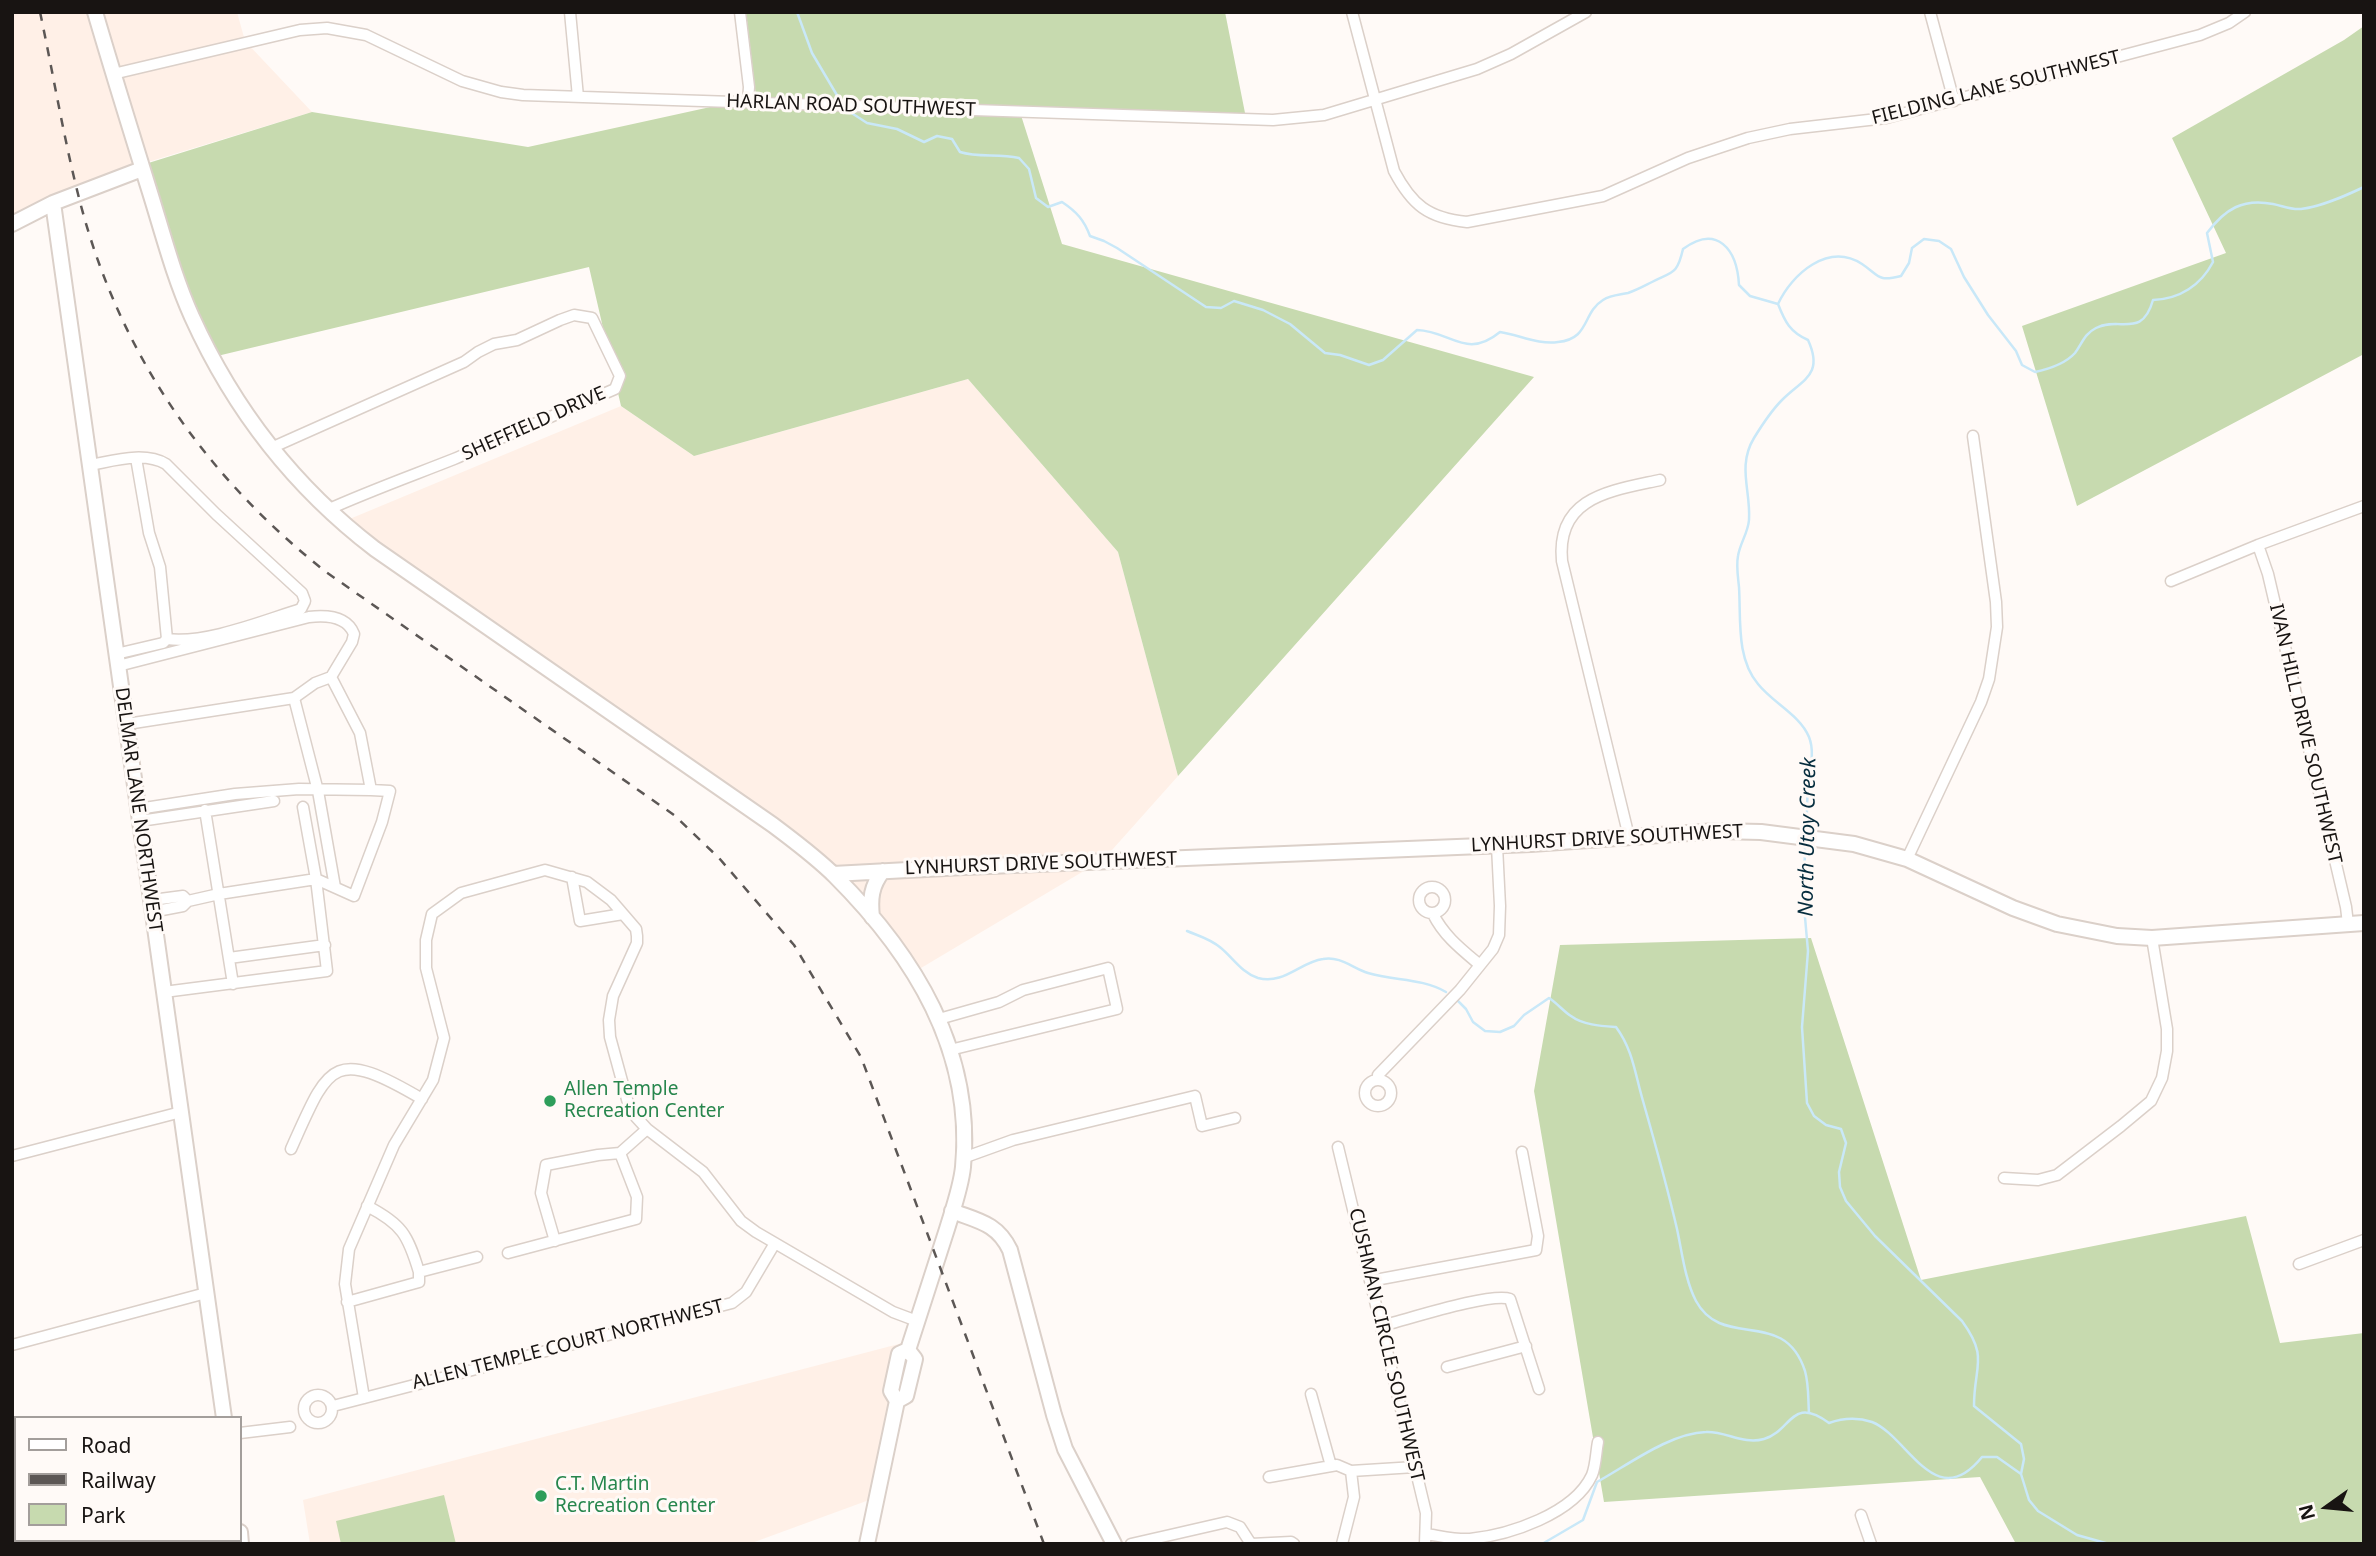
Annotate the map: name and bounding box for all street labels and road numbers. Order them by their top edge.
street label: FIELDING LANE SOUTHWEST [1869,46,2123,130]
street label: HARLAN ROAD SOUTHWEST [726,90,976,122]
street label: SHEFFIELD DRIVE [459,382,609,466]
street label: IVAN HILL DRIVE SOUTHWEST [2264,602,2346,866]
street label: DELMAR LANE NORTHWEST [109,686,167,934]
street label: LYNHURST DRIVE SOUTHWEST [1470,820,1744,858]
street label: LYNHURST DRIVE SOUTHWEST [905,848,1177,880]
street label: CUSHMAN CIRCLE SOUTHWEST [1343,1206,1429,1484]
street label: ALLEN TEMPLE COURT NORTHWEST [410,1295,726,1395]

